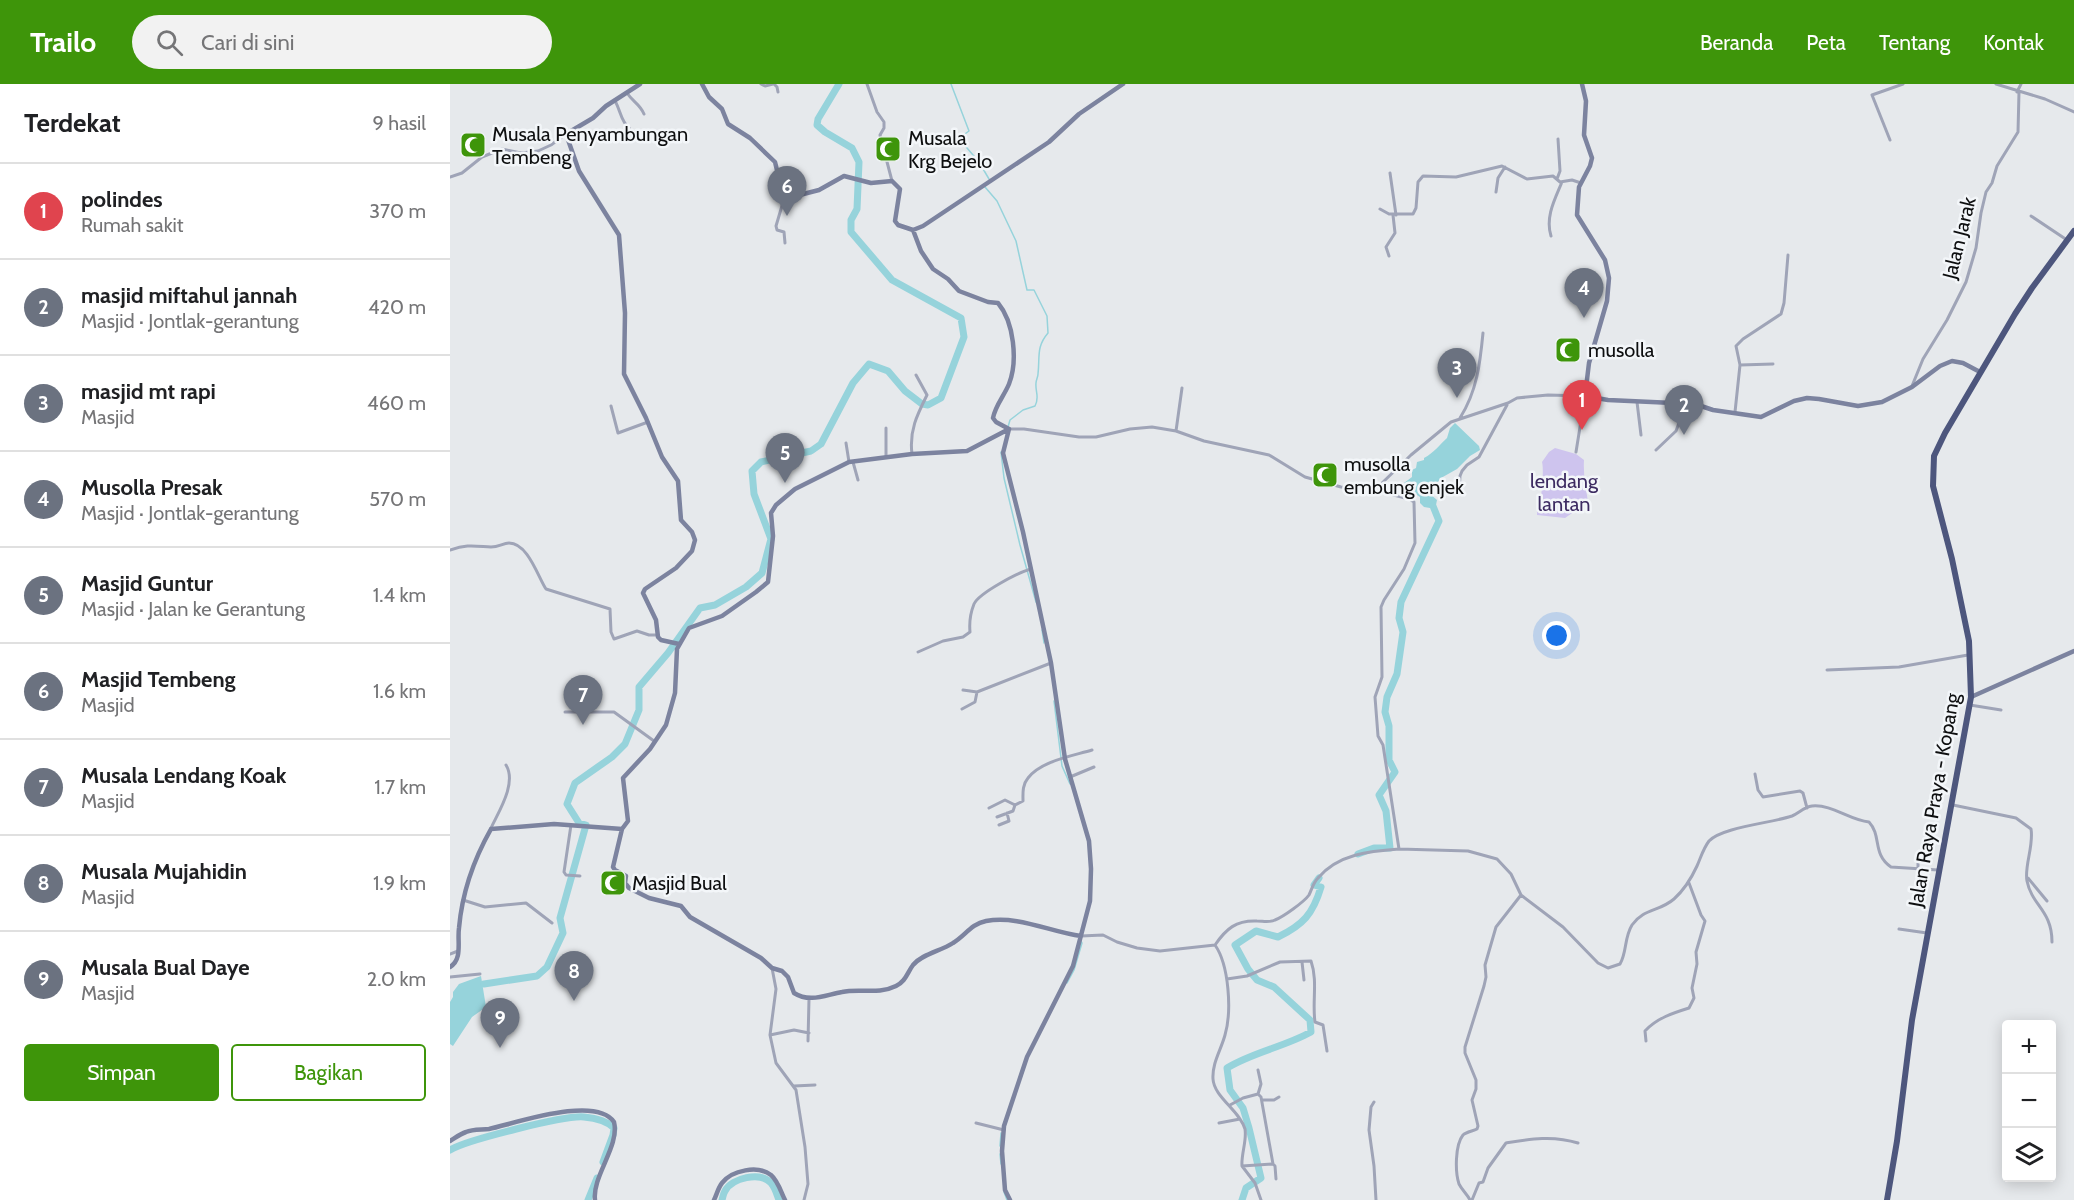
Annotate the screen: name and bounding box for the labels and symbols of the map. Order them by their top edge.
place label: Musala Penyambungan Tembeng [492,122,688,169]
place label: Musala Krg Bejelo [908,126,992,173]
mosque icon: Musala Penyambungan Tembeng [458,130,488,160]
mosque icon: Musala Krg Bejelo [873,134,903,164]
pin: 6 [768,166,806,216]
street label: Jalan Jarak [1937,194,1981,283]
pin: 4 [1564,268,1604,318]
mosque icon: musolla [1553,335,1583,365]
place label: musolla [1588,338,1655,362]
pin: 3 [1438,348,1476,398]
pin: 1 [1562,380,1602,430]
pin: 2 [1664,386,1704,435]
pin: 5 [766,434,804,483]
place label: musolla embung enjek [1344,452,1464,499]
mosque icon: musolla embung enjek [1310,460,1340,490]
park label: lendang lantan [1530,469,1599,516]
your location [1542,621,1571,650]
pin: 7 [564,676,602,725]
street label: Jalan Raya Praya - Kopang [1903,690,1965,910]
mosque icon: Masjid Bual [598,868,628,898]
place label: Masjid Bual [632,871,727,895]
pin: 8 [554,952,594,1001]
pin: 9 [481,998,520,1048]

